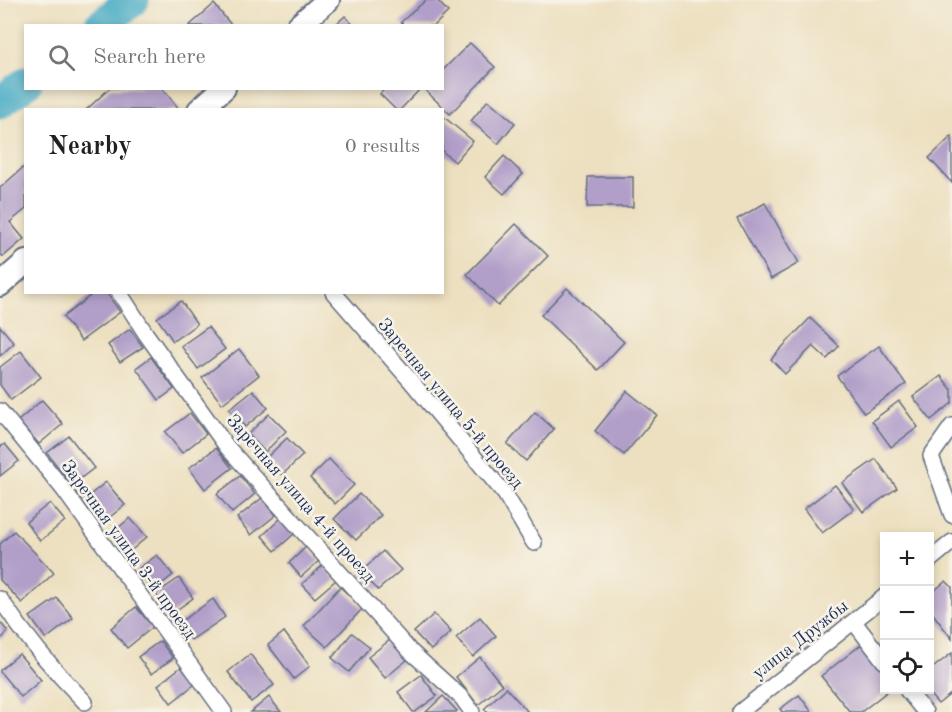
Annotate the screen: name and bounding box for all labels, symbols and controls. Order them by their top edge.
search box [24,24,444,90]
icon: search [45,41,78,74]
text: Search here [93,46,206,68]
text: Nearby [48,134,132,160]
text: 0 results [345,137,420,157]
street label: Заречная улица 5-й проезд [374,315,527,492]
street label: Заречная улица 4-й проезд [223,411,378,586]
street label: Заречная улица 3-й проезд [57,457,199,642]
map controls [880,532,934,694]
button: + [880,532,934,586]
button: − [880,586,934,640]
street label: улица Дружбы [749,597,852,683]
button: locate [880,640,934,694]

